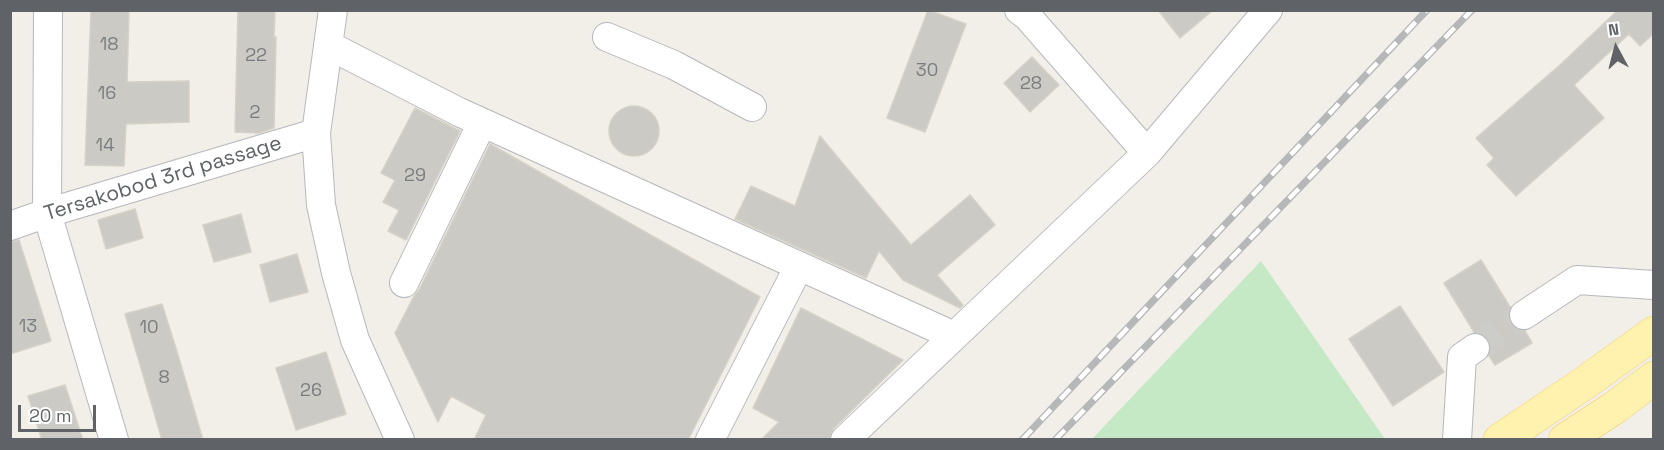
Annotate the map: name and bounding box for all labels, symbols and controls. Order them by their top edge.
north arrow [1586,18,1646,78]
text: N [1607,19,1620,41]
house number: 18 [100,34,118,56]
house number: 22 [245,45,267,67]
house number: 30 [916,60,938,82]
house number: 28 [1020,73,1042,95]
house number: 16 [98,83,116,105]
house number: 2 [250,102,260,124]
street label: Tersakobod 3rd passage [41,131,285,227]
house number: 14 [96,135,114,157]
house number: 29 [404,165,426,187]
house number: 13 [19,316,37,338]
house number: 10 [139,317,159,339]
house number: 8 [158,367,170,389]
house number: 26 [300,380,322,402]
scale bar [21,393,99,431]
text: 20 m [29,404,72,427]

